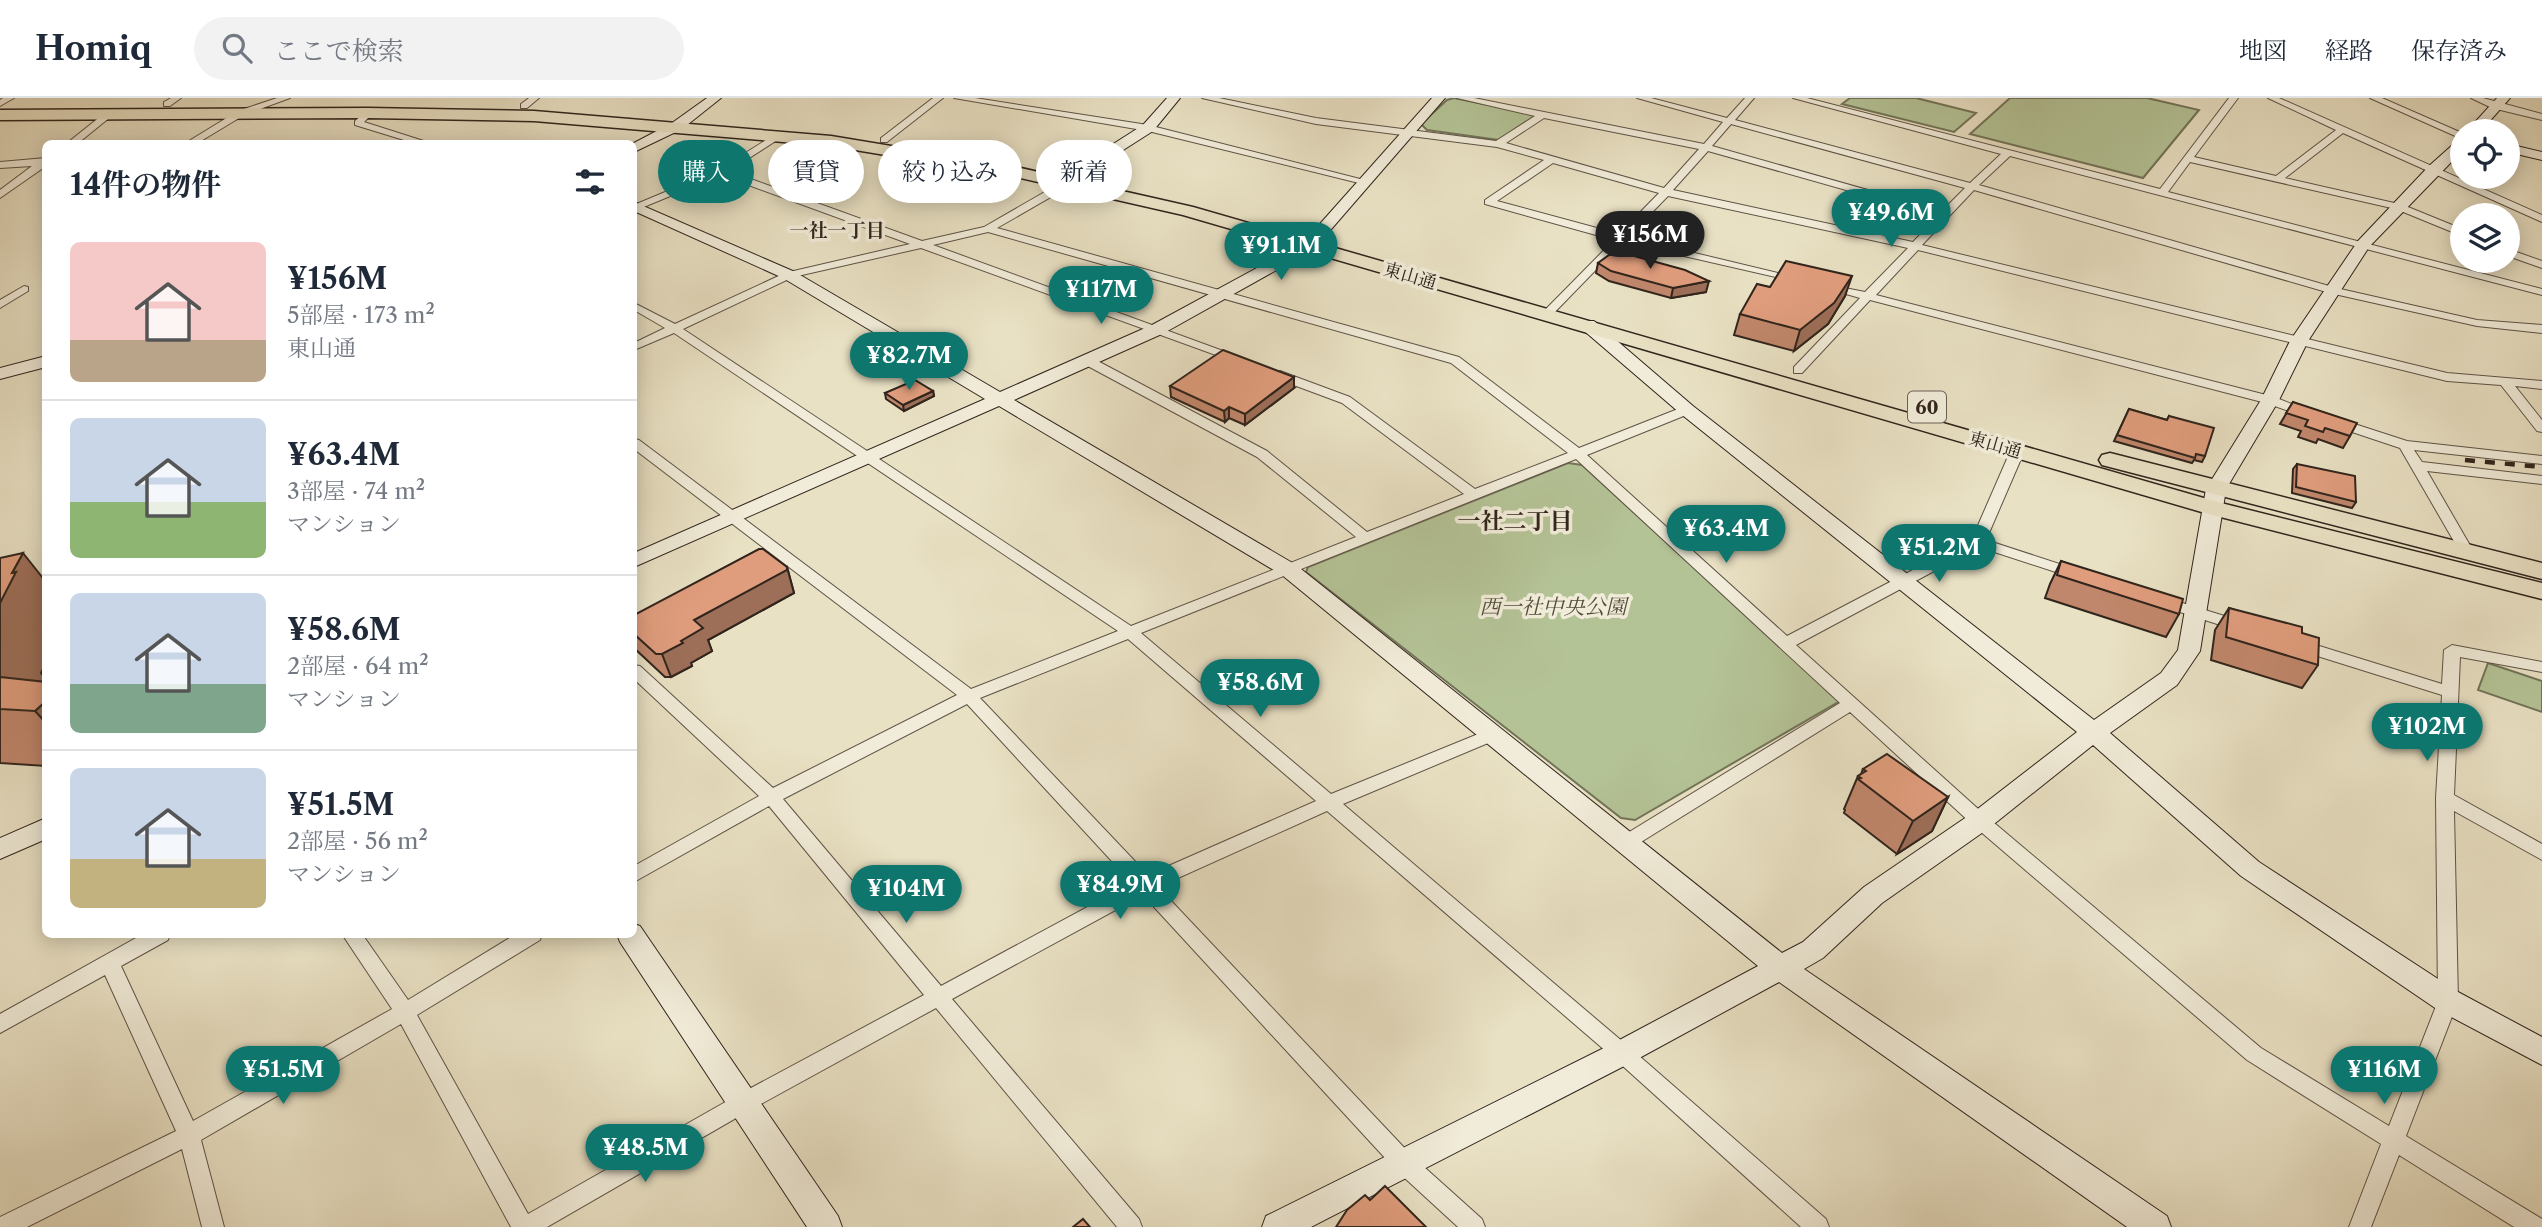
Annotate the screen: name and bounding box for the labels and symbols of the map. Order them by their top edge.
pin: ¥49.6M [1834,190,1948,249]
pin: ¥156M [1601,212,1699,271]
district label: 一社一丁目 [789,219,885,242]
pin: ¥91.1M [1224,222,1338,282]
street label: 東山通 [1381,258,1439,294]
pin: ¥117M [1052,266,1150,326]
pin: ¥82.7M [852,332,966,392]
road number: 60 [1908,392,1946,422]
street label: 東山通 [1966,427,2024,463]
pin: ¥63.4M [1669,505,1783,565]
district label: 一社二丁目 [1458,507,1573,535]
pin: ¥51.2M [1882,524,1996,584]
park label: 西一社中央公園 [1480,594,1629,619]
pin: ¥58.6M [1203,660,1317,719]
pin: ¥102M [2378,704,2476,763]
pin: ¥84.9M [1063,862,1177,921]
pin: ¥104M [857,866,955,925]
pin: ¥51.5M [226,1046,340,1106]
pin: ¥116M [2335,1046,2433,1106]
pin: ¥48.5M [588,1124,702,1184]

